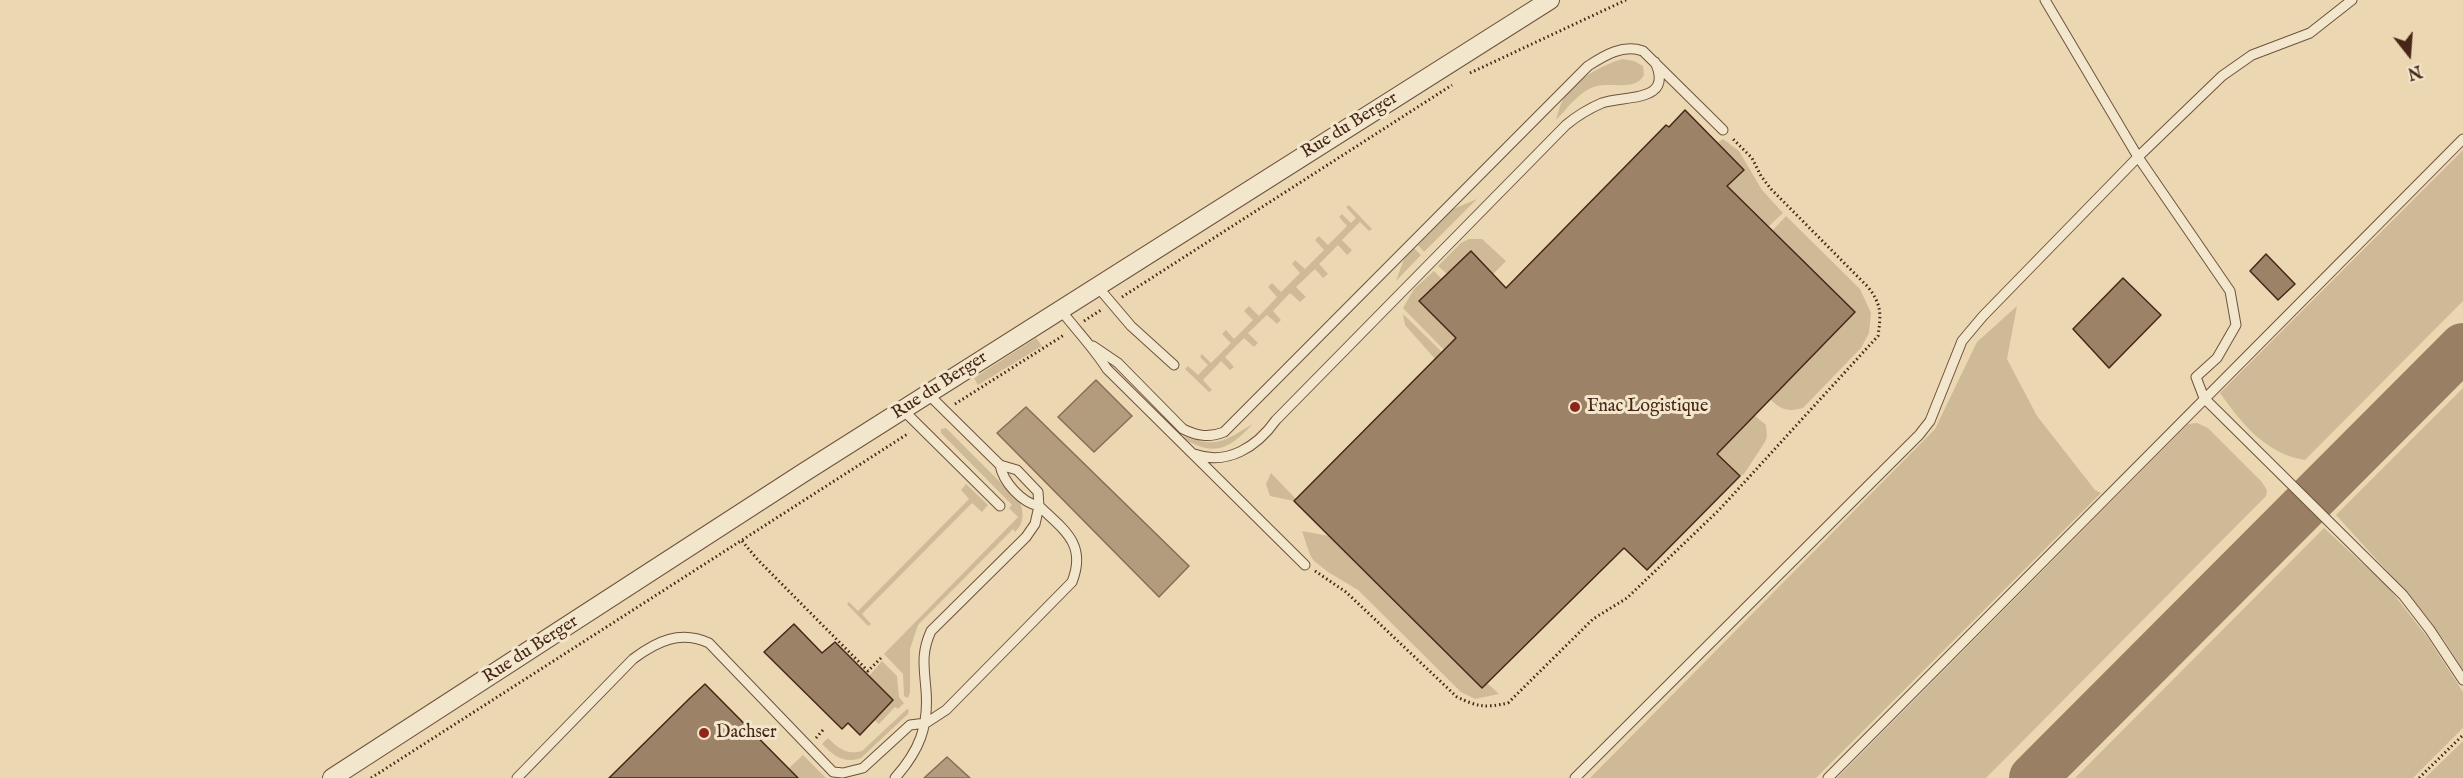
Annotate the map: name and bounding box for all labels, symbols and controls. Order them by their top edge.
north arrow [2379,24,2439,84]
text: N [2405,60,2424,83]
street label: Rue du Berger [1298,88,1402,164]
street label: Rue du Berger [888,347,992,425]
place label: Fnac Logistique [1587,396,1708,418]
marker: Fnac Logistique [1568,400,1582,414]
street label: Rue du Berger [479,611,583,689]
place label: Dachser [716,722,777,744]
marker: Dachser [697,726,711,740]

